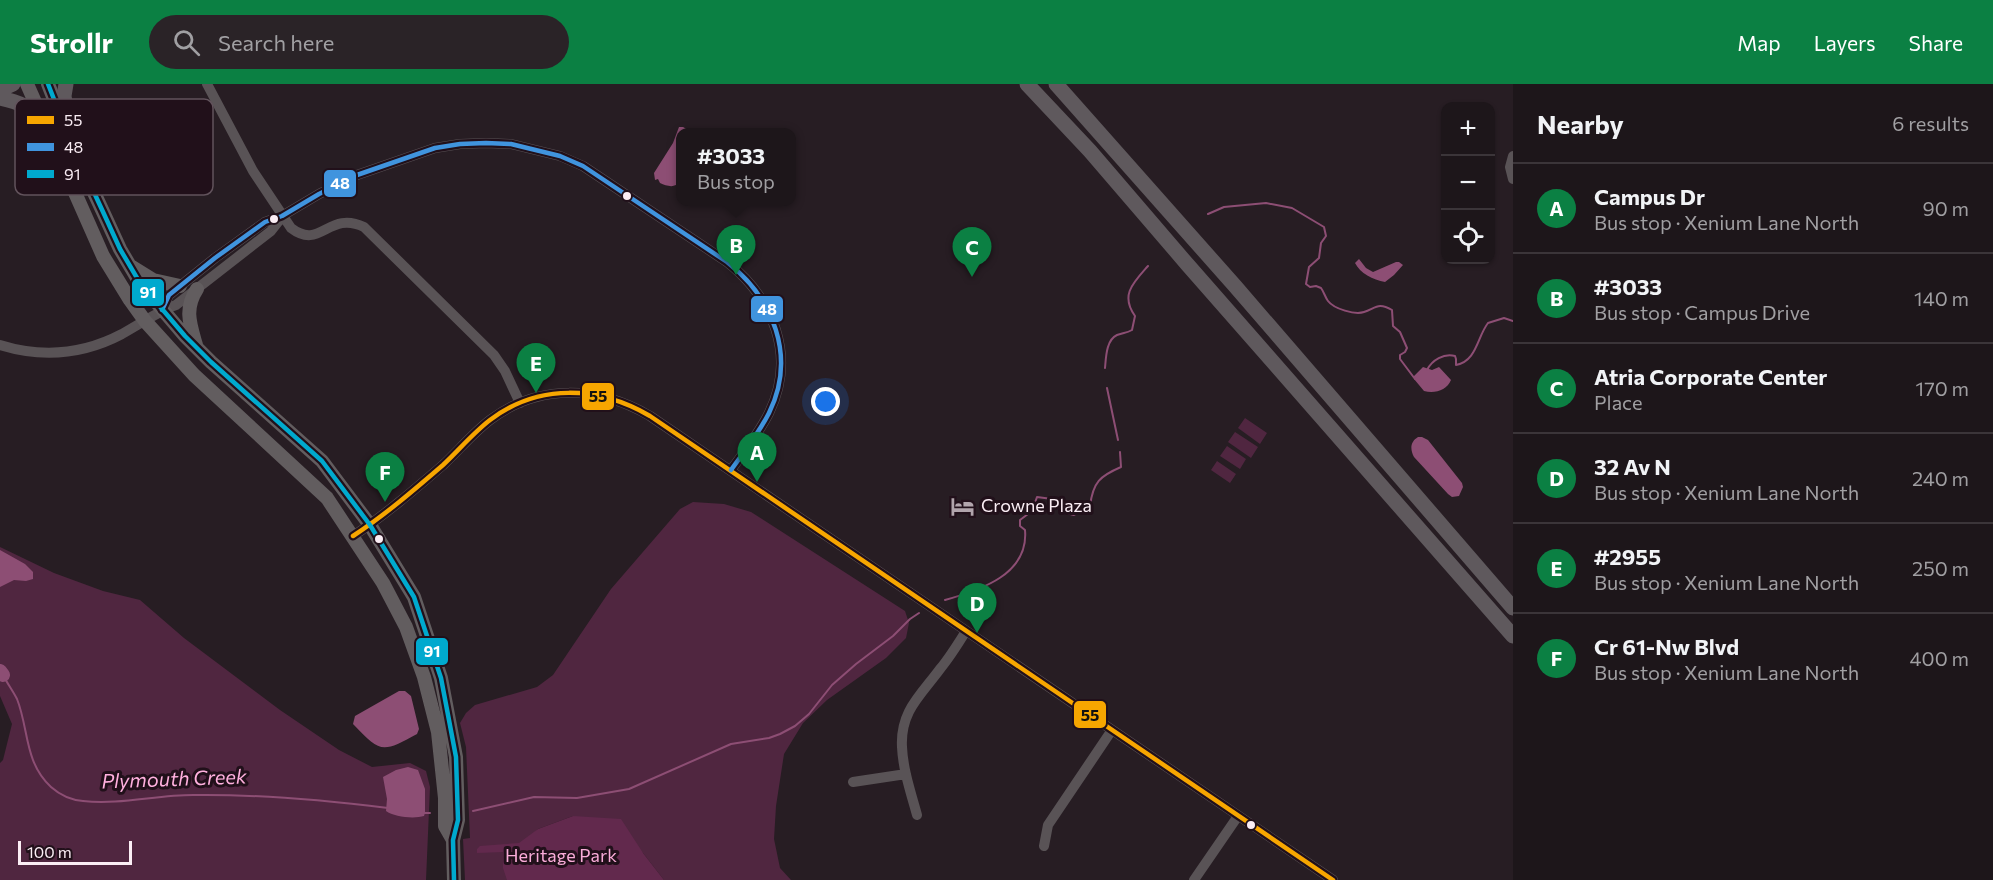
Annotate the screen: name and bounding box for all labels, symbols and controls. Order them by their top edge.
search box [149,15,569,69]
text: Strollr [30,25,113,59]
icon: search [170,26,203,59]
text: Search here [218,29,334,56]
text: Map [1737,30,1781,55]
text: Layers [1814,30,1876,55]
text: Share [1909,30,1963,55]
legend [15,99,213,195]
map controls [1441,102,1495,264]
button: + [1441,102,1495,156]
text: Nearby [1537,108,1624,139]
text: 55 [64,110,82,129]
text: 6 results [1892,111,1969,135]
popup [676,128,796,206]
text: 48 [64,137,83,156]
text: #3033 [697,142,765,169]
button: − [1441,156,1495,210]
text: 91 [64,164,81,183]
line badge: 48 [323,169,357,198]
text: Bus stop [697,169,775,193]
text: 48 [330,173,350,192]
text: Campus Dr [1594,183,1705,210]
unlabelled marker [621,190,633,202]
text: A [1549,196,1564,220]
text: 90 m [1923,196,1969,220]
button: locate [1441,210,1495,264]
text: Bus stop · Xenium Lane North [1594,210,1859,234]
unlabelled marker [268,213,280,225]
pin: B [716,226,756,275]
pin: C [952,228,992,277]
text: #3033 [1594,273,1662,300]
line badge: 91 [131,278,165,307]
text: 91 [139,282,157,301]
text: B [1550,286,1563,310]
text: 140 m [1914,286,1969,310]
line badge: 48 [750,295,784,323]
text: 48 [757,299,777,318]
text: Bus stop · Campus Drive [1594,300,1810,324]
pin: E [516,344,556,393]
text: Atria Corporate Center [1594,363,1827,390]
text: C [1550,376,1563,400]
text: 170 m [1916,376,1969,400]
line badge: 55 [581,382,615,411]
text: 55 [589,386,607,405]
your location [811,387,840,416]
text: Place [1594,390,1643,414]
pin: A [738,432,777,482]
pin: F [366,452,404,502]
text: 32 Av N [1594,453,1671,480]
text: D [1549,466,1564,490]
text: 240 m [1912,466,1969,490]
text: Bus stop · Xenium Lane North [1594,480,1859,504]
hotel icon: Crowne Plaza [950,493,976,519]
place label: Crowne Plaza [981,494,1092,516]
unlabelled marker [373,533,385,545]
text: #2955 [1594,543,1661,570]
text: E [1551,556,1562,580]
text: 250 m [1912,556,1969,580]
text: Bus stop · Xenium Lane North [1594,570,1859,594]
pin: D [958,584,996,633]
text: Cr 61-Nw Blvd [1594,633,1739,660]
line badge: 91 [415,637,449,666]
text: 91 [423,641,441,660]
text: F [1551,646,1562,670]
text: 400 m [1910,646,1969,670]
text: Bus stop · Xenium Lane North [1594,660,1859,684]
line badge: 55 [1073,700,1107,729]
text: 55 [1081,705,1099,724]
water label: Plymouth Creek [101,763,248,793]
unlabelled marker [1245,819,1257,831]
scale bar [18,838,132,866]
text: 100 m [27,842,72,861]
park label: Heritage Park [505,844,617,866]

